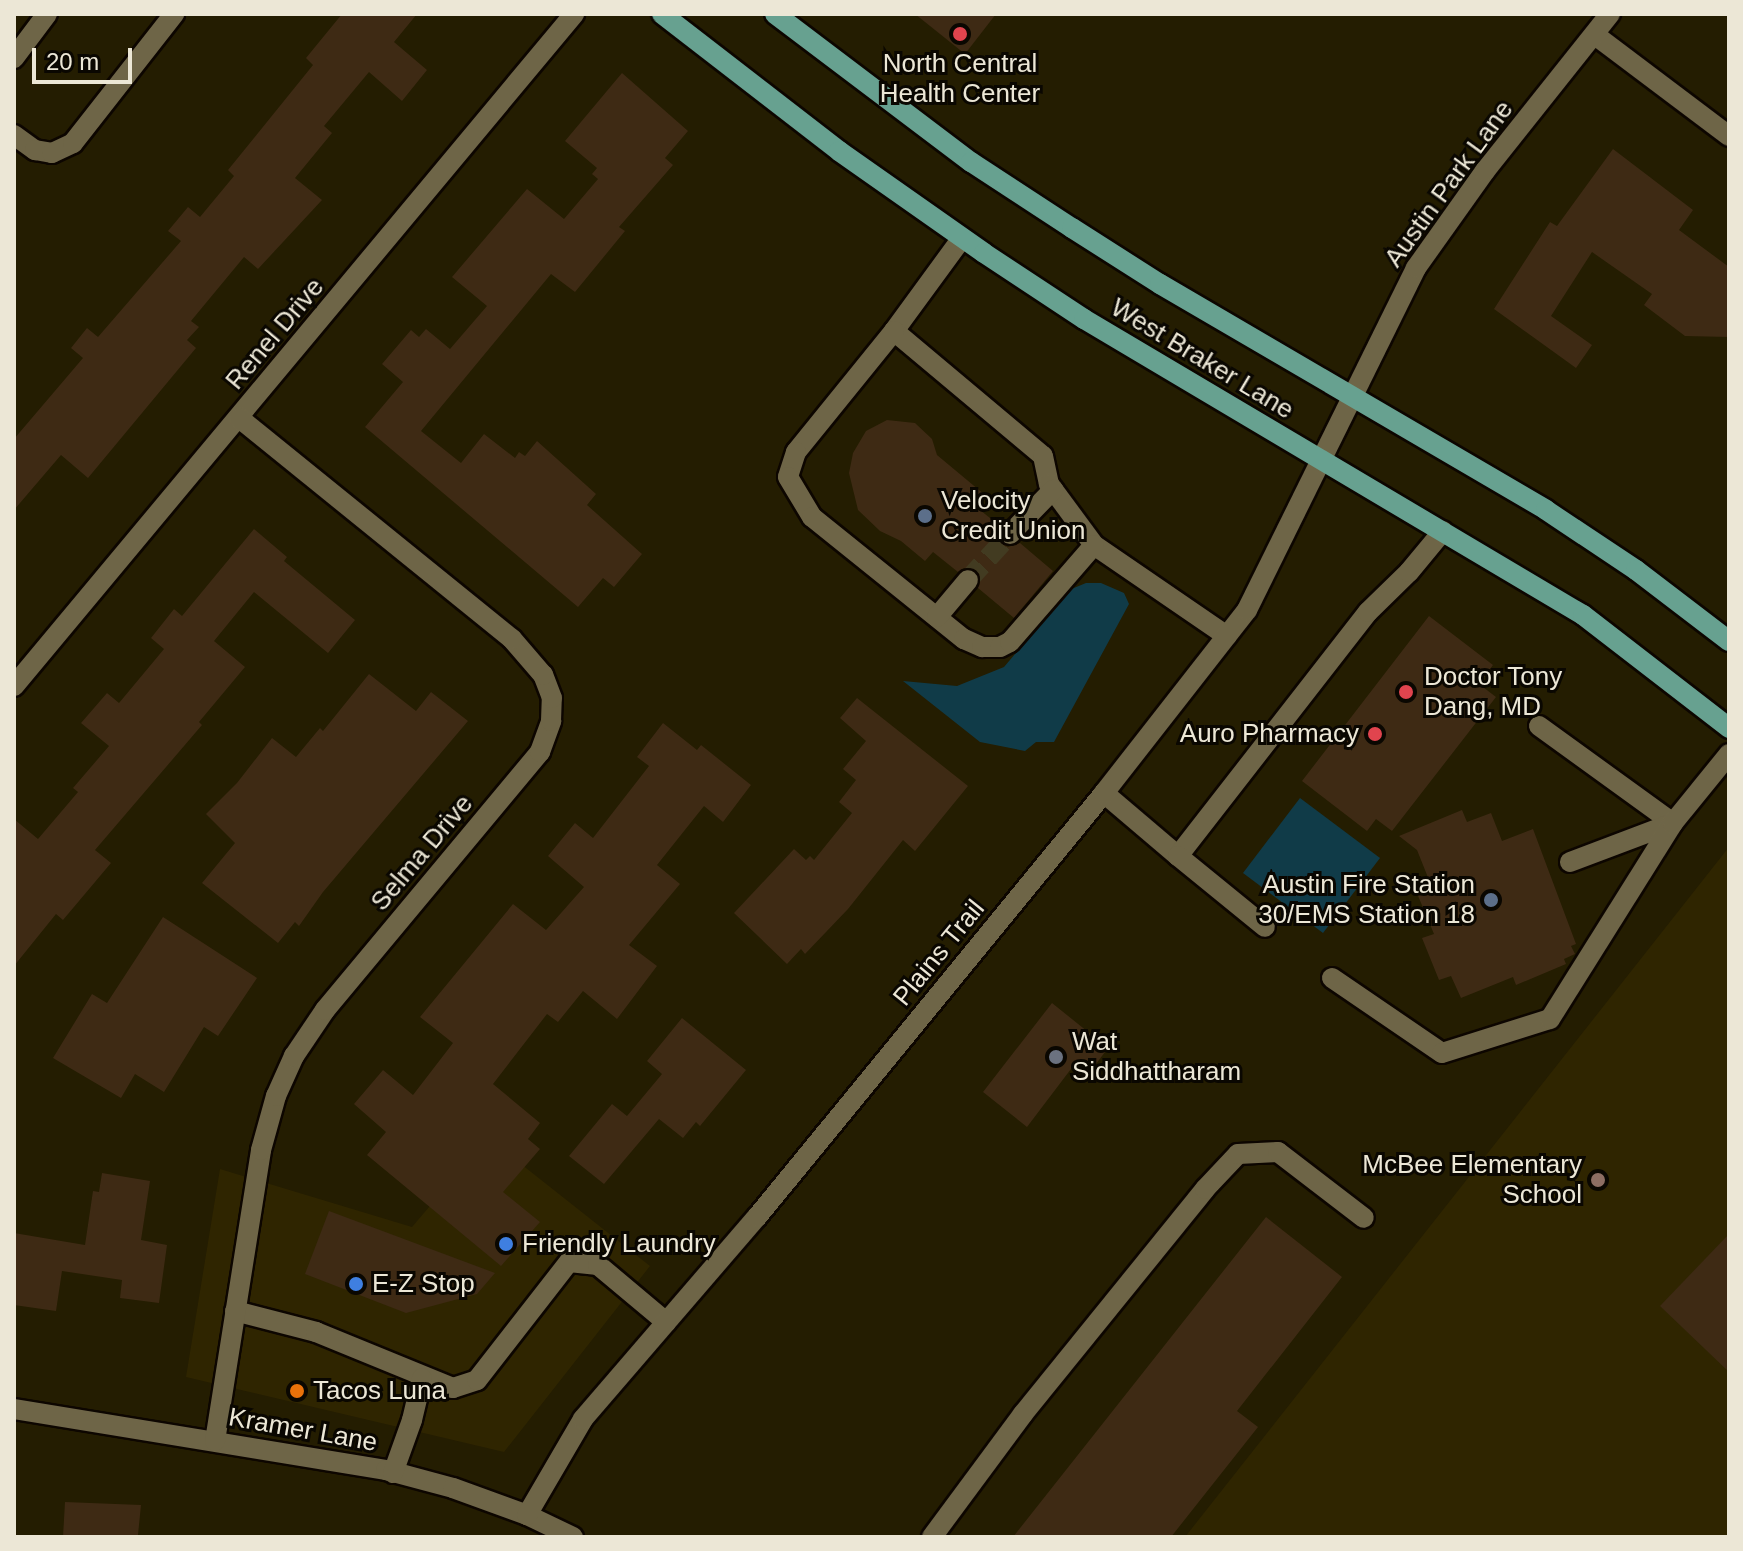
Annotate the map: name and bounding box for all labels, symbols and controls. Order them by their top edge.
marker: North Central Health Center [949,23,971,45]
scale bar [36,32,136,82]
text: 20 m [46,48,99,75]
place label: North Central Health Center [880,48,1040,110]
street label: Austin Park Lane [1378,95,1520,273]
street label: Renel Drive [219,272,331,396]
street label: West Braker Lane [1105,292,1299,426]
place label: Velocity Credit Union [941,485,1086,546]
marker: Velocity Credit Union [916,507,934,525]
place label: Doctor Tony Dang, MD [1424,661,1563,722]
marker: Doctor Tony Dang, MD [1395,681,1417,703]
place label: Auro Pharmacy [1180,718,1359,750]
marker: Auro Pharmacy [1366,725,1384,743]
street label: Selma Drive [365,789,479,917]
place label: Austin Fire Station 30/EMS Station 18 [1258,869,1475,930]
marker: Austin Fire Station 30/EMS Station 18 [1482,891,1500,909]
street label: Plains Trail [887,894,991,1012]
place label: Wat Siddhattharam [1072,1026,1241,1088]
marker: Wat Siddhattharam [1047,1048,1065,1066]
place label: McBee Elementary School [1362,1149,1582,1210]
marker: McBee Elementary School [1589,1171,1607,1189]
place label: Friendly Laundry [522,1228,716,1260]
marker: Friendly Laundry [497,1235,515,1253]
place label: E-Z Stop [372,1268,475,1300]
marker: E-Z Stop [347,1275,365,1293]
place label: Tacos Luna [313,1375,446,1407]
marker: Tacos Luna [288,1382,306,1400]
street label: Kramer Lane [226,1402,380,1458]

